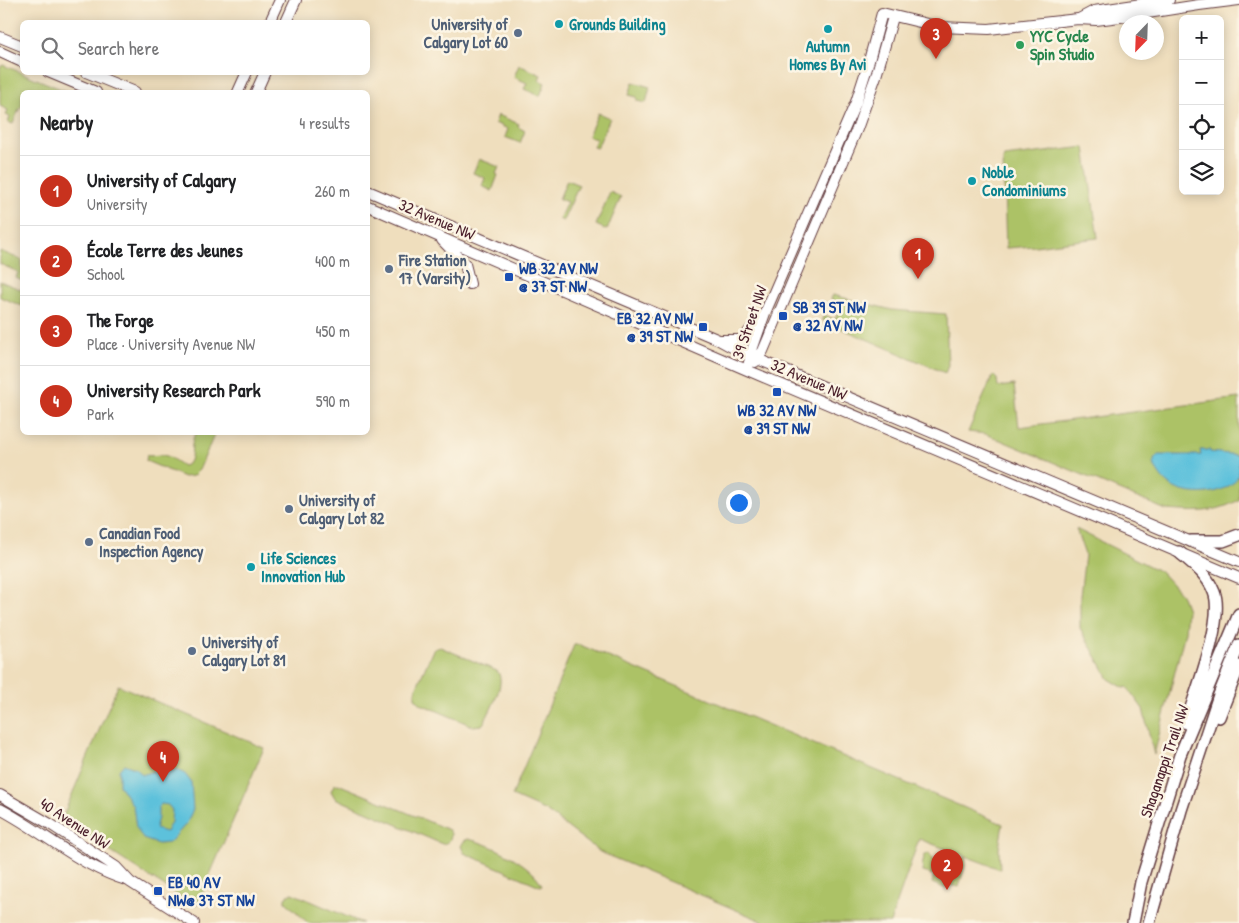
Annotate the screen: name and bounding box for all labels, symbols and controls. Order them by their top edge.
place label: University of Calgary Lot 60 [424,13,508,54]
place label: Grounds Building [569,13,666,36]
north arrow [1119,15,1164,60]
map controls [1179,15,1224,195]
button: + [1179,15,1224,60]
marker: Grounds Building [553,18,565,30]
pin: 3 [920,18,952,59]
search box [20,20,370,75]
marker: Autumn Homes By Avi [822,23,834,35]
place label: YYC Cycle Spin Studio [1030,25,1095,66]
marker: University of Calgary Lot 60 [512,27,524,39]
icon: search [38,34,66,62]
text: Search here [78,35,159,61]
place label: Autumn Homes By Avi [789,35,867,76]
marker: YYC Cycle Spin Studio [1014,39,1026,51]
button: − [1179,60,1224,105]
button: locate [1179,105,1224,150]
text: Nearby [40,108,93,137]
text: 4 results [299,112,350,134]
button: layers [1179,150,1224,195]
place label: Noble Condominiums [982,161,1067,201]
text: University of Calgary [87,167,236,193]
marker: Noble Condominiums [966,175,978,187]
text: 1 [53,180,59,202]
text: 260 m [314,180,350,202]
text: University [87,193,148,215]
street label: 32 Avenue NW [395,193,479,245]
text: École Terre des Jeunes [87,237,243,263]
pin: 1 [902,238,934,279]
place label: Fire Station 17 (Varsity) [398,249,471,290]
text: 2 [52,250,60,272]
text: 400 m [315,250,350,272]
place label: WB 32 AV NW @ 37 ST NW [519,257,598,297]
text: School [87,263,124,285]
marker: Fire Station 17 (Varsity) [383,263,395,275]
marker: WB 32 AV NW @ 37 ST NW [503,271,515,283]
street label: 39 Street NW [726,282,772,362]
place label: SB 39 ST NW @ 32 AV NW [793,296,866,336]
text: The Forge [87,307,154,333]
place label: EB 32 AV NW @ 39 ST NW [617,307,693,347]
marker: SB 39 ST NW @ 32 AV NW [777,310,789,322]
text: 3 [52,320,60,342]
text: 450 m [316,320,350,342]
marker: EB 32 AV NW @ 39 ST NW [697,321,709,333]
text: Place · University Avenue NW [87,333,255,355]
street label: 32 Avenue NW [767,353,851,405]
text: University Research Park [87,377,261,403]
marker: WB 32 AV NW @ 39 ST NW [771,386,783,398]
text: 4 [53,390,59,412]
text: 590 m [316,390,350,412]
place label: WB 32 AV NW @ 39 ST NW [738,399,817,439]
text: Park [87,403,114,425]
place label: University of Calgary Lot 82 [299,489,385,530]
your location [726,490,752,516]
marker: University of Calgary Lot 82 [283,503,295,515]
place label: Canadian Food Inspection Agency [99,522,204,563]
marker: Canadian Food Inspection Agency [83,536,95,548]
place label: Life Sciences Innovation Hub [261,547,346,587]
marker: Life Sciences Innovation Hub [245,561,257,573]
place label: University of Calgary Lot 81 [202,631,286,672]
marker: University of Calgary Lot 81 [186,645,198,657]
street label: Shaganappi Trail NW [1134,702,1194,820]
pin: 4 [147,741,179,782]
street label: 40 Avenue NW [36,792,114,854]
pin: 2 [931,849,963,890]
place label: EB 40 AV NW@ 37 ST NW [168,871,255,911]
marker: EB 40 AV NW@ 37 ST NW [152,885,164,897]

